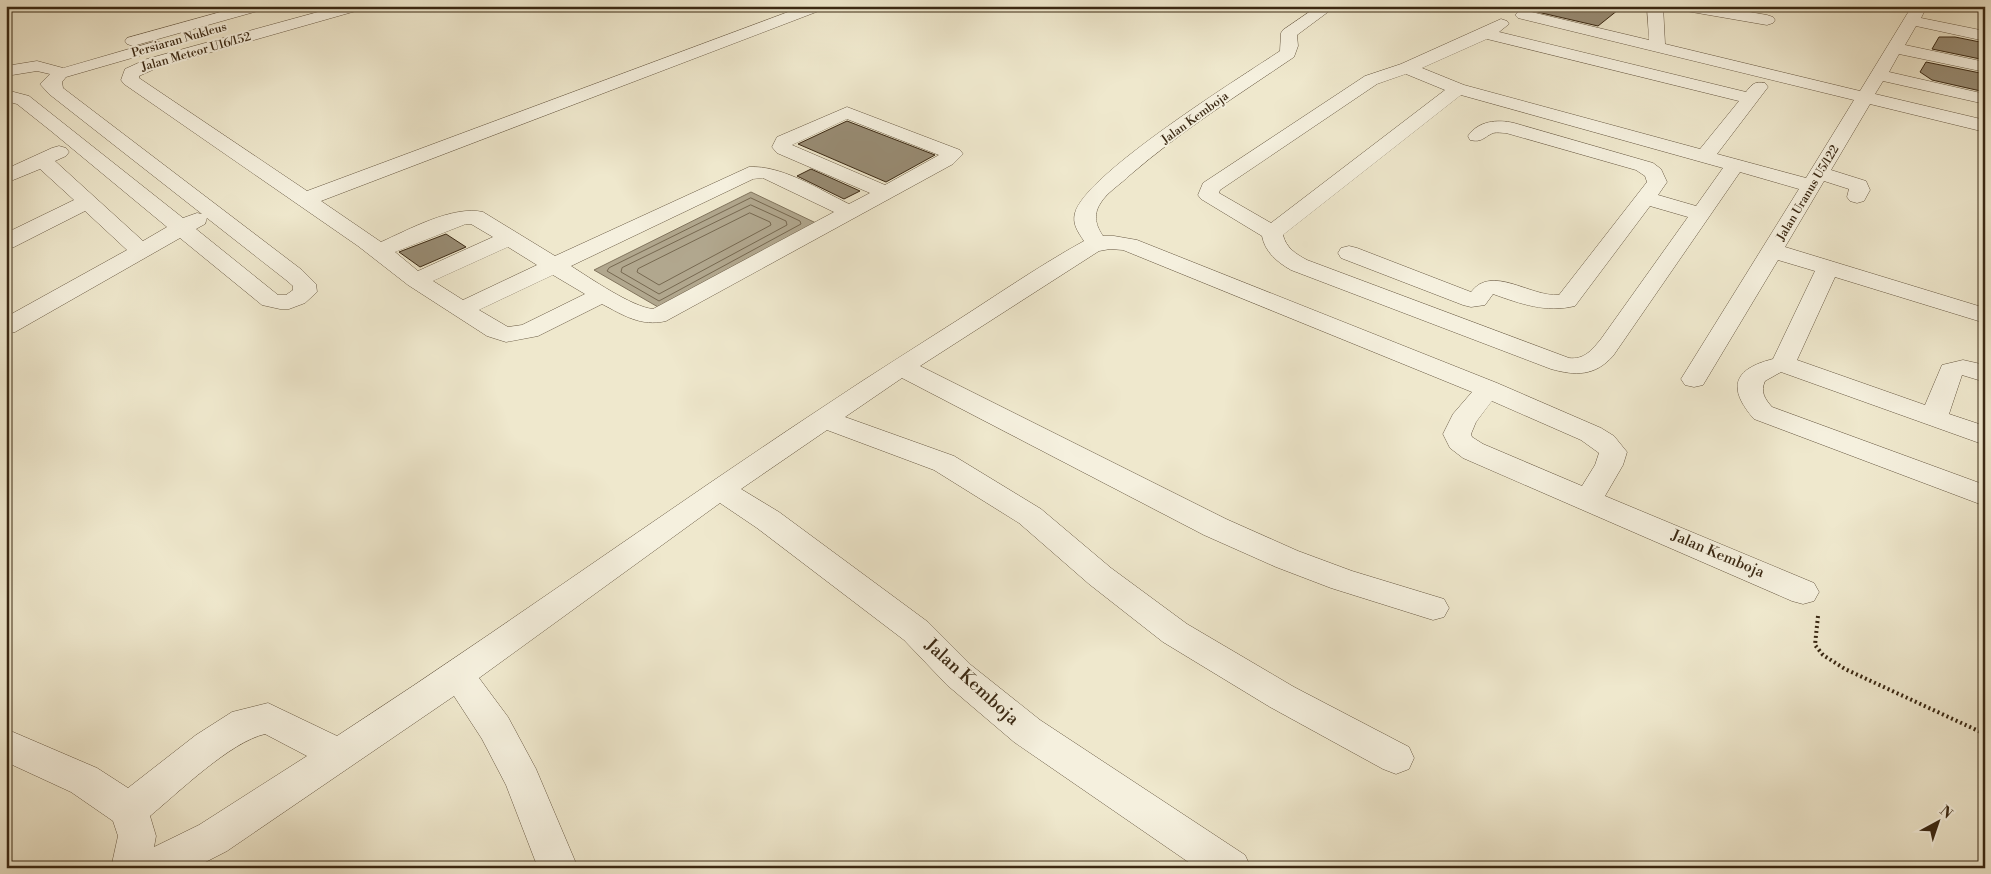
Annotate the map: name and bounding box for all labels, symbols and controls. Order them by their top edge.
street label: Persiaran Nukleus [130,19,228,61]
street label: Jalan Meteor U16/152 [138,29,253,75]
street label: Jalan Kemboja [1158,88,1232,148]
street label: Jalan Uranus U5/122 [1773,142,1843,244]
street label: Jalan Kemboja [1668,525,1768,582]
street label: Jalan Kemboja [919,633,1025,731]
north arrow [1914,796,1964,846]
text: N [1936,802,1956,823]

